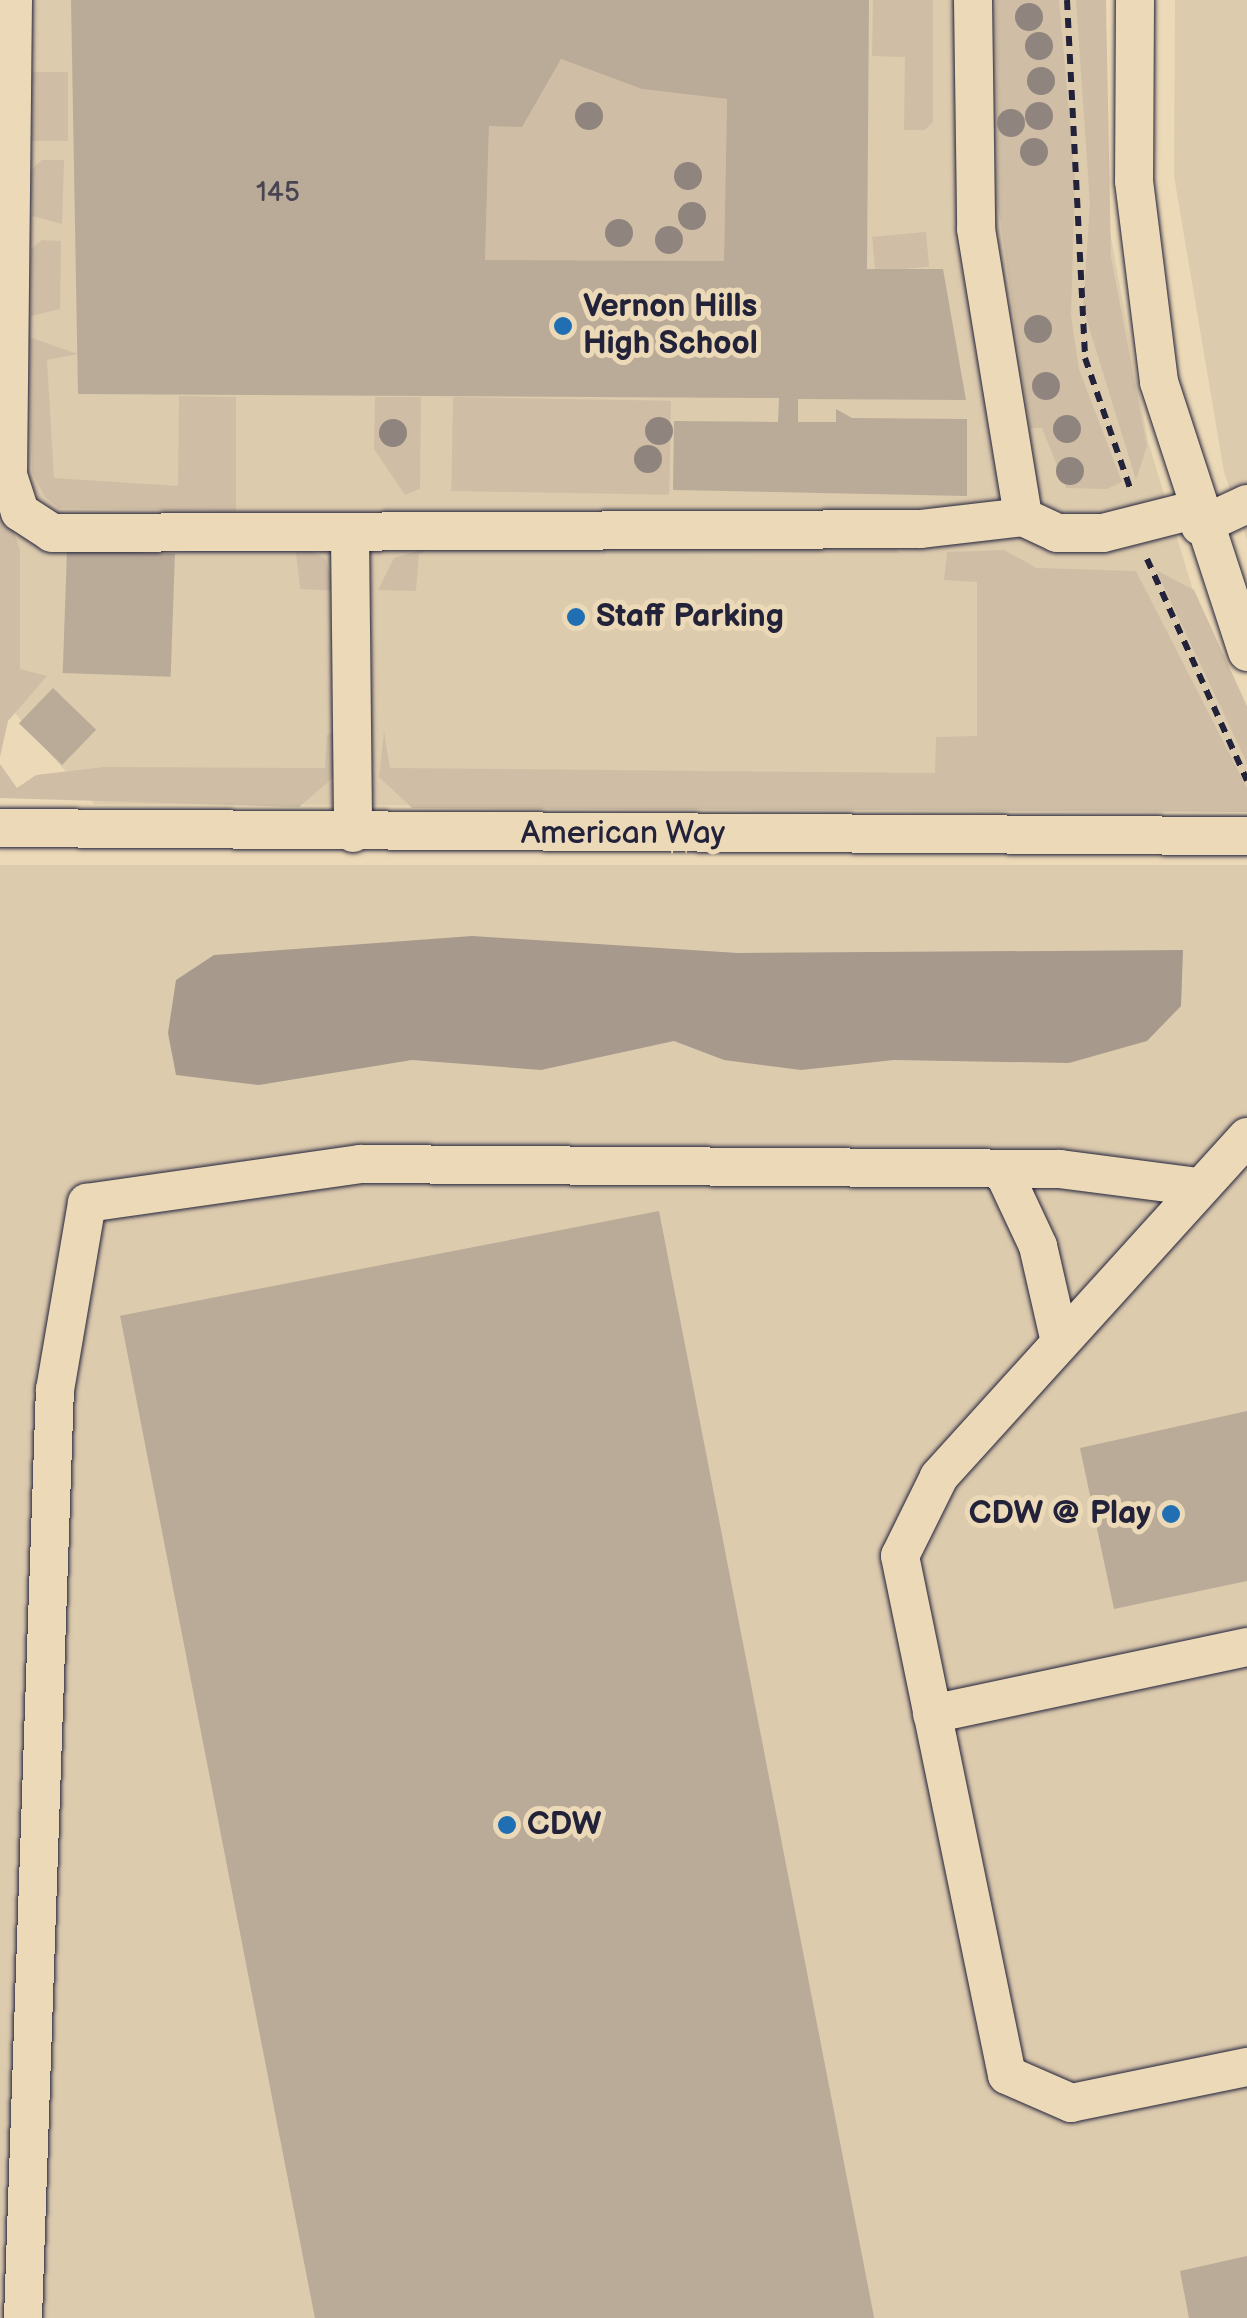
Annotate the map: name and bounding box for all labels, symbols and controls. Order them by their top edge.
house number: 145 [256,176,300,210]
place label: Vernon Hills High School [583,289,758,364]
marker: Vernon Hills High School [552,315,574,337]
place label: Staff Parking [596,598,784,636]
marker: Staff Parking [565,606,587,628]
street label: American Way [520,815,726,853]
place label: CDW @ Play [969,1495,1151,1533]
marker: CDW @ Play [1160,1503,1182,1525]
place label: CDW [527,1806,601,1844]
marker: CDW [496,1814,518,1836]

